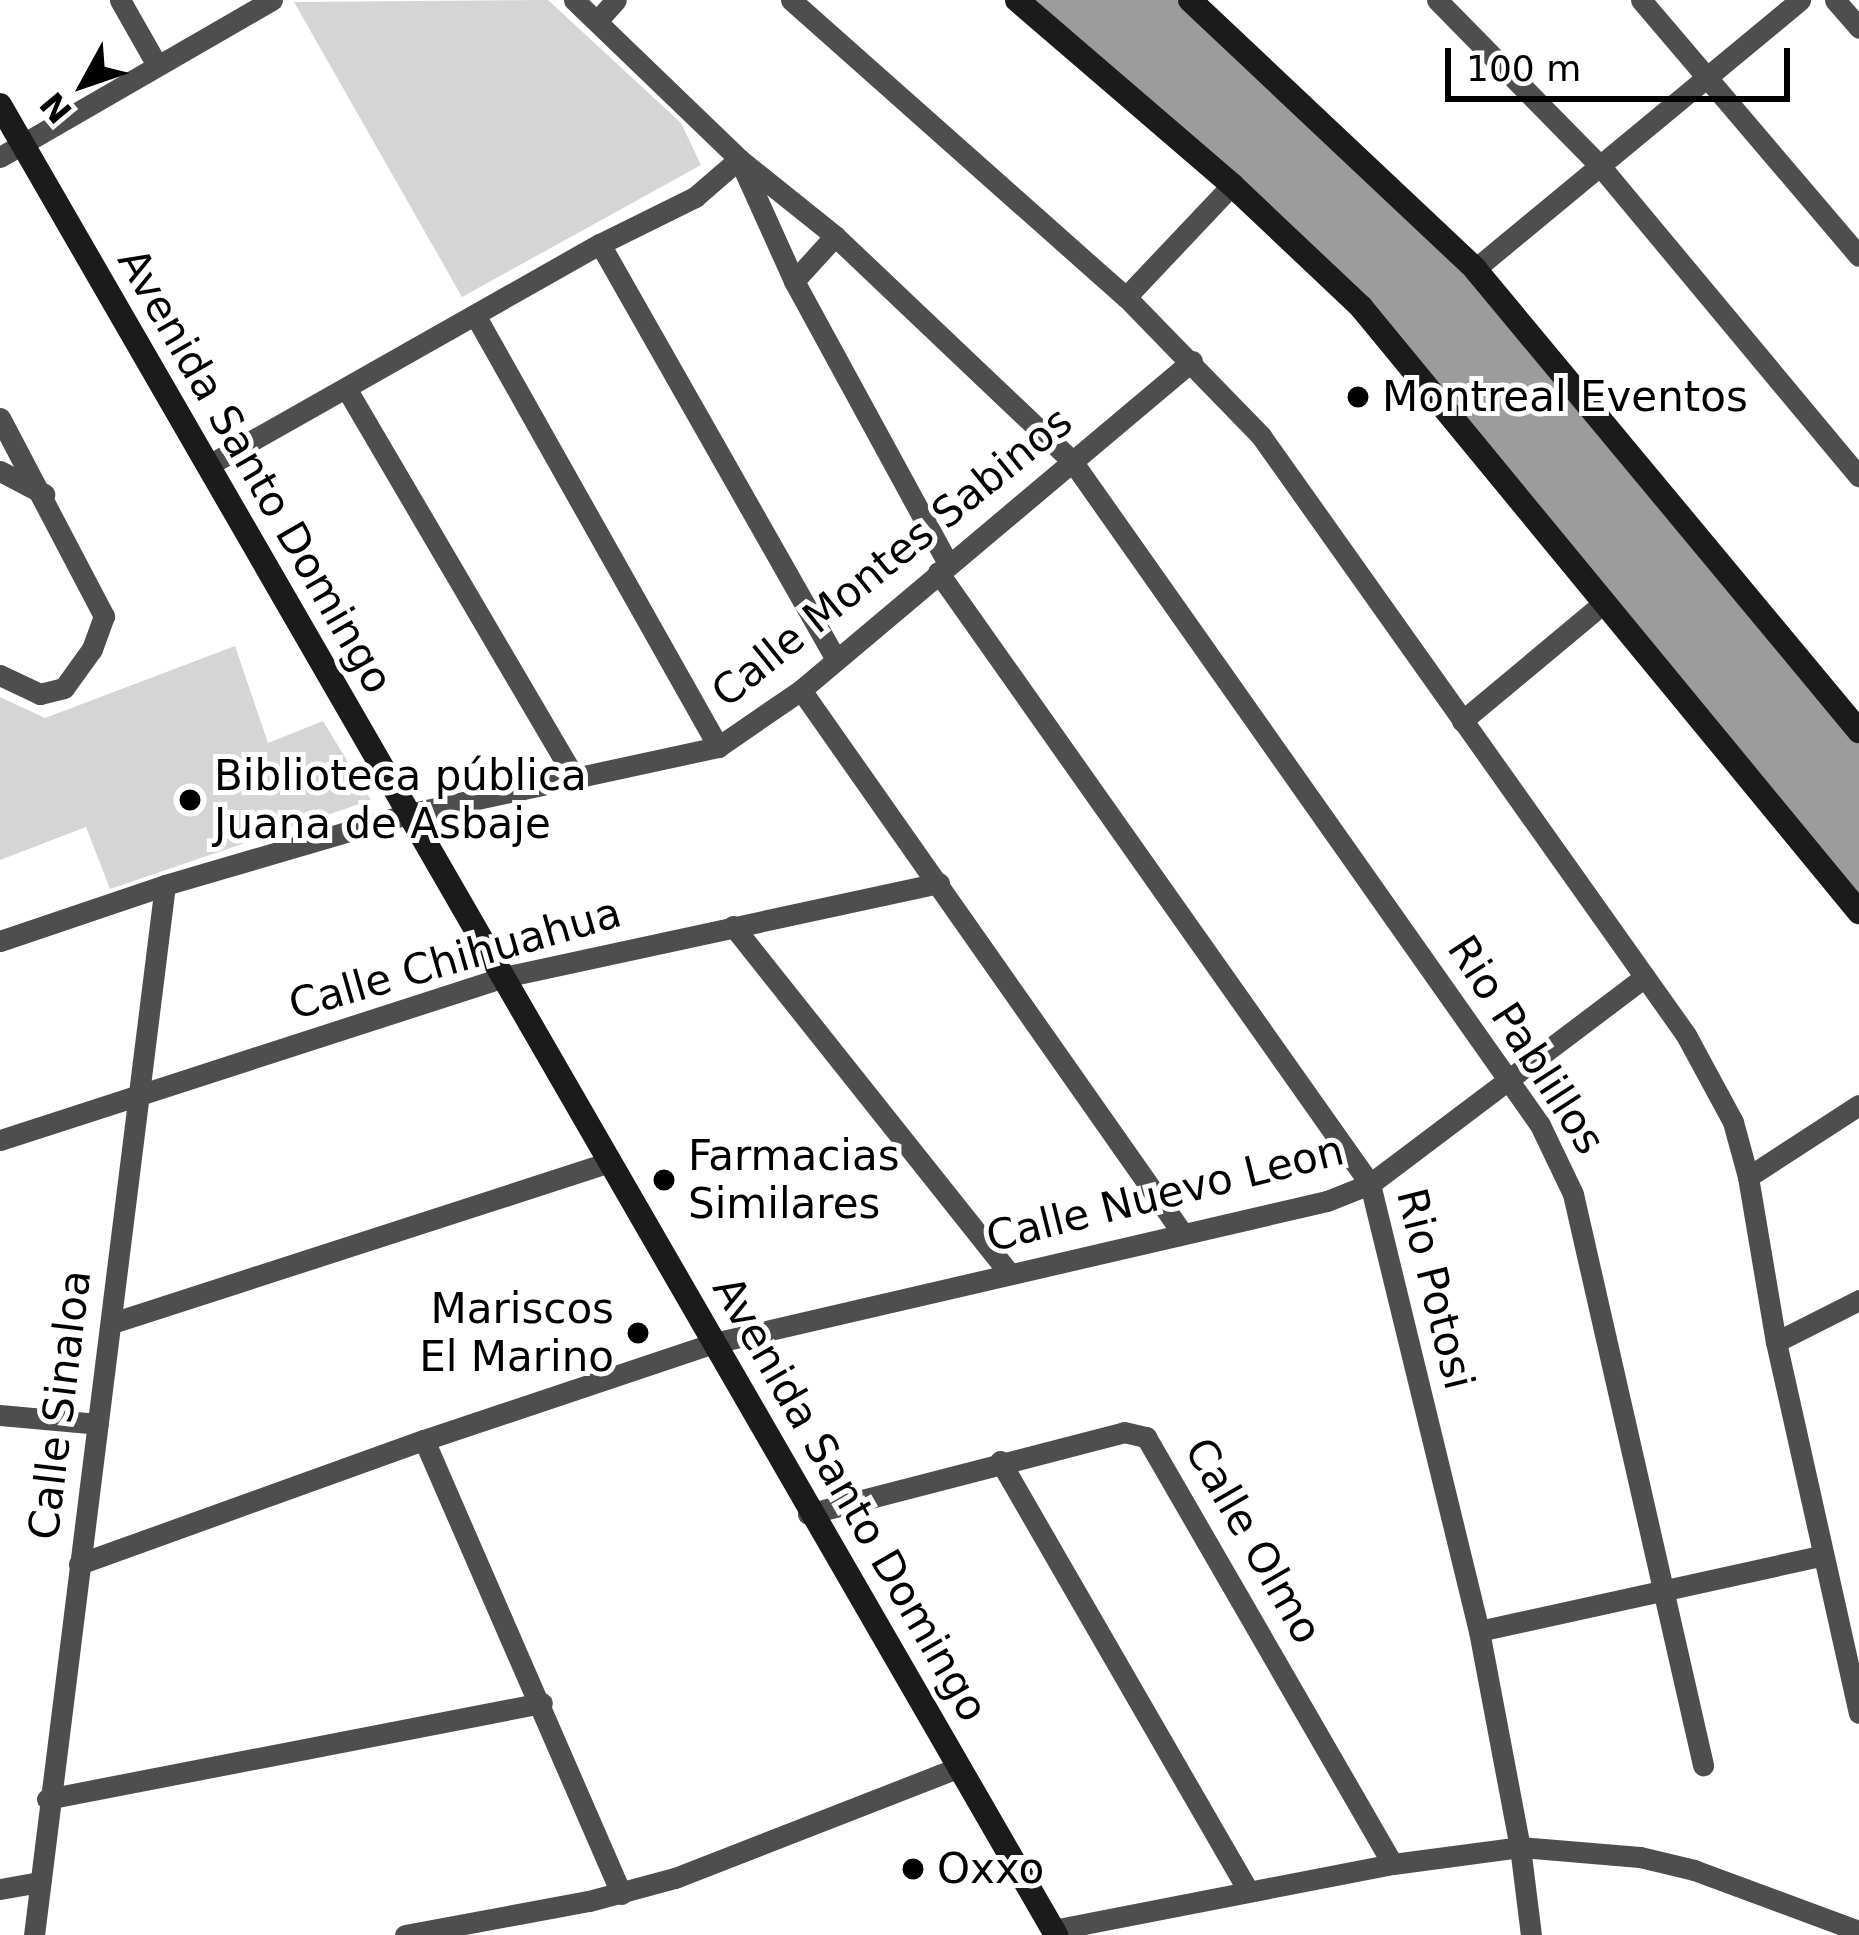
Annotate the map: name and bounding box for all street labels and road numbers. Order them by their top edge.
street label: Avenida Santo Domingo [107,240,403,702]
street label: Calle Montes Sabinos [702,396,1082,718]
street label: Calle Chihuahua [283,887,627,1031]
street label: Rio Pablillos [1437,926,1615,1164]
street label: Calle Nuevo Leon [981,1125,1349,1263]
street label: Rio Potosi [1386,1183,1484,1395]
street label: Calle Sinaloa [18,1267,102,1543]
street label: Avenida Santo Domingo [702,1268,998,1730]
street label: Calle Olmo [1174,1429,1332,1653]

